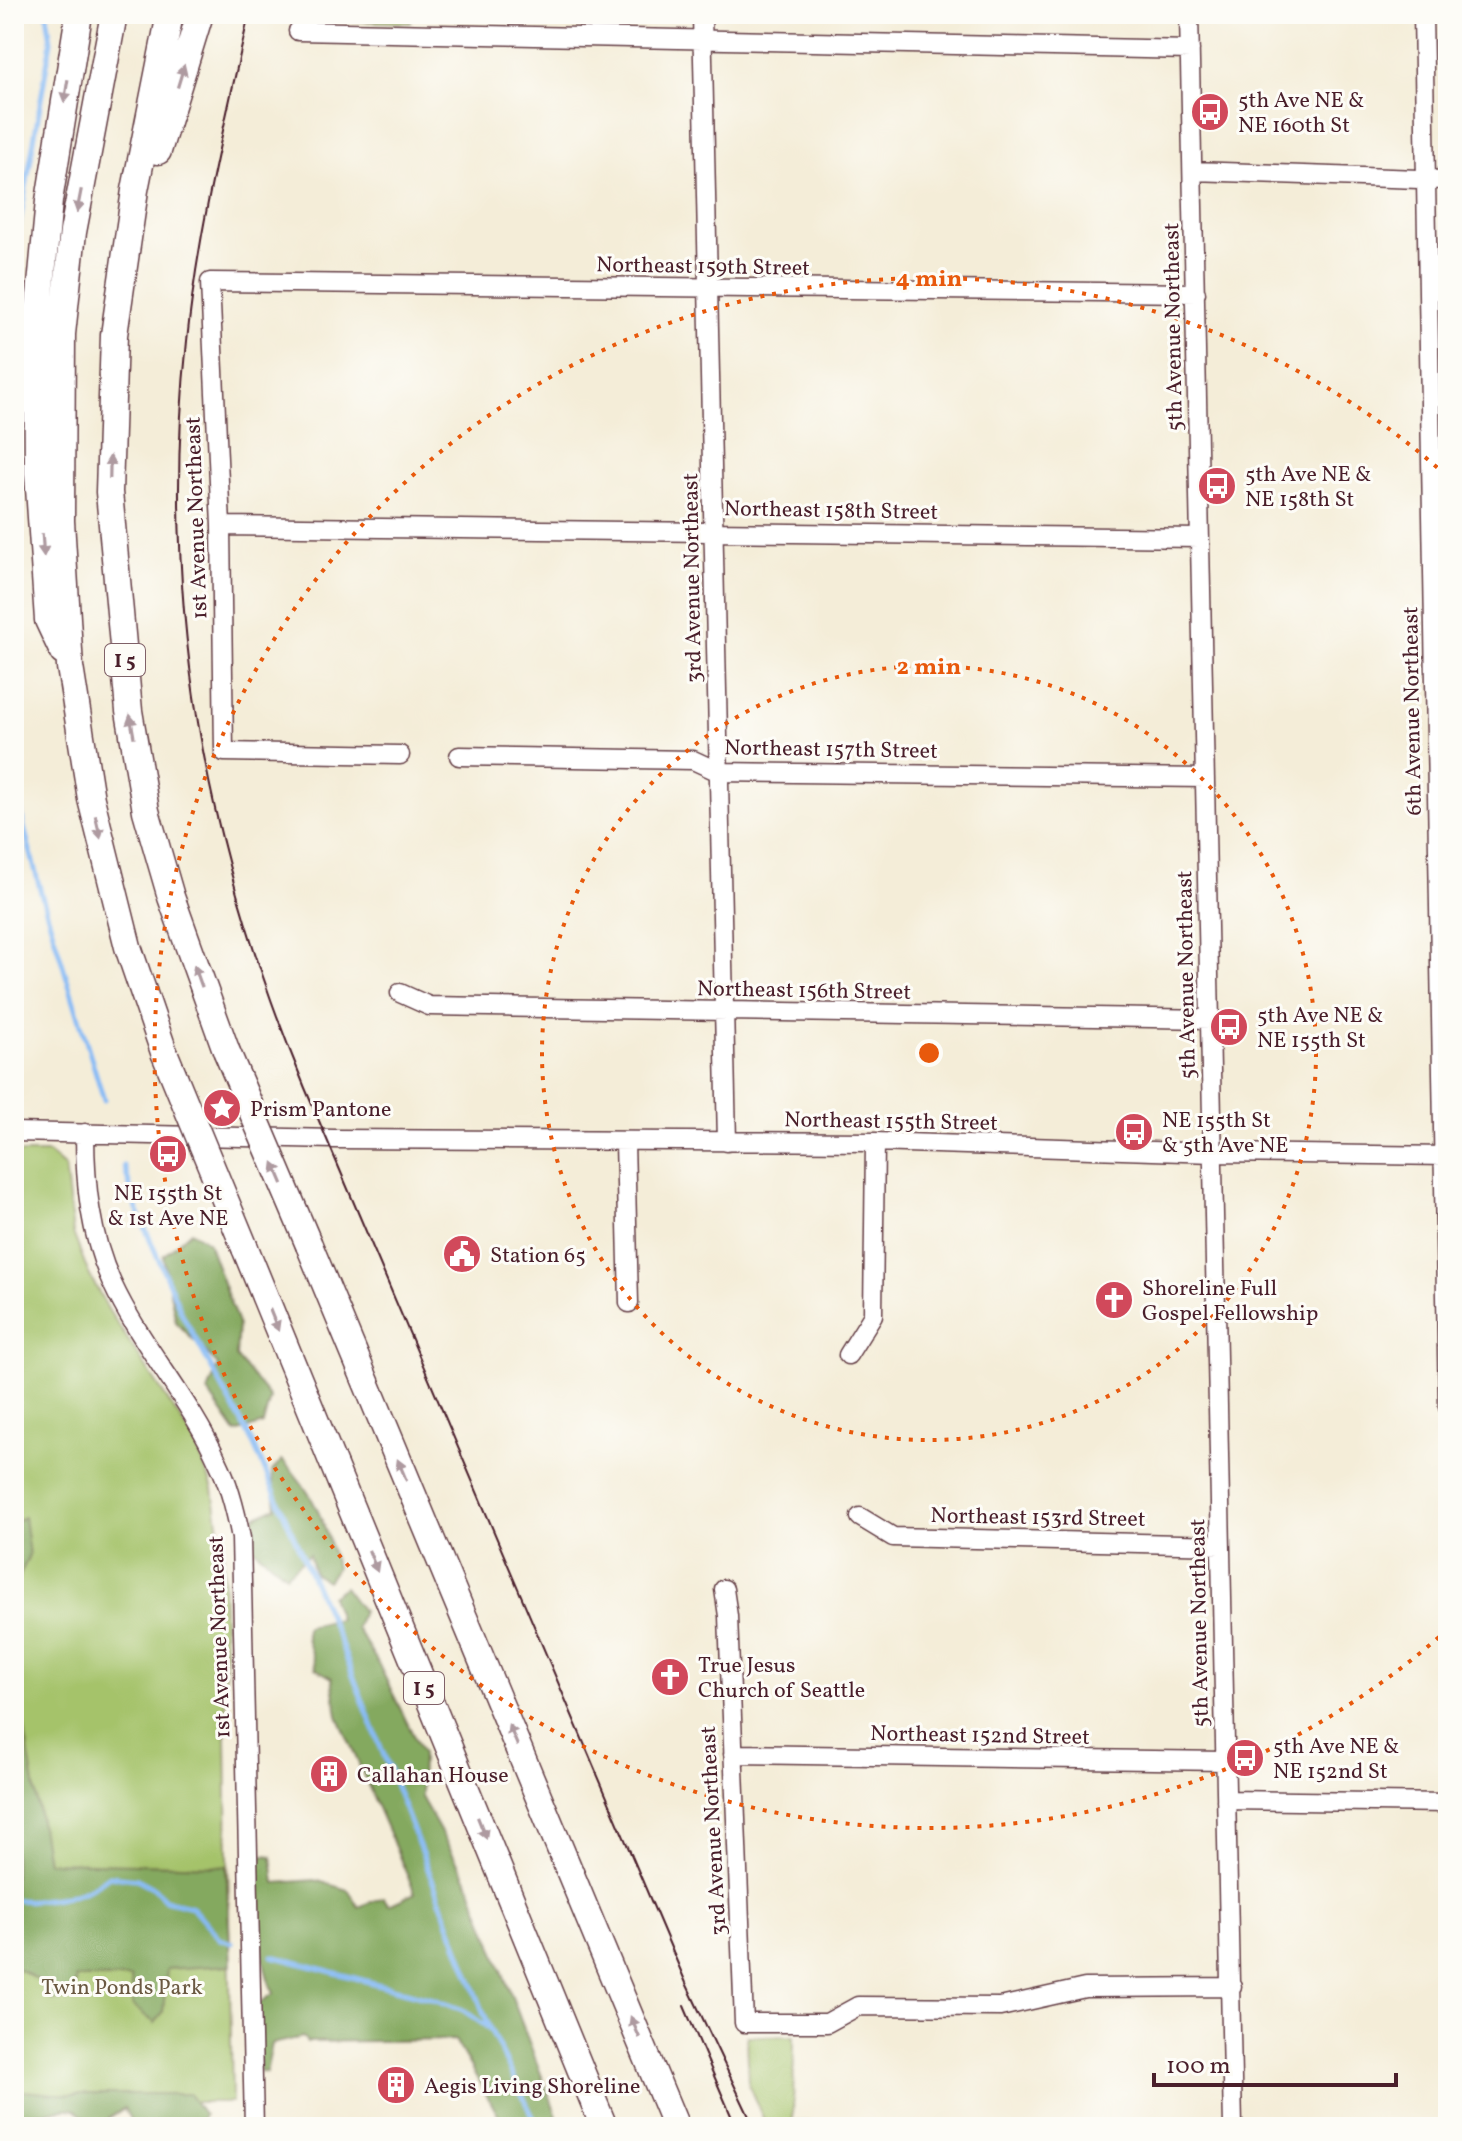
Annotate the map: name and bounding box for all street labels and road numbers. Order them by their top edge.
street label: 5th Avenue Northeast [1157,222,1192,432]
street label: Northeast 159th Street [596,250,810,285]
street label: 1st Avenue Northeast [178,416,217,620]
street label: 3rd Avenue Northeast [676,472,711,683]
street label: Northeast 158th Street [724,494,939,529]
street label: 6th Avenue Northeast [1396,606,1431,816]
road number: I 5 [105,644,145,676]
street label: Northeast 157th Street [724,733,938,768]
street label: 5th Avenue Northeast [1170,870,1205,1080]
street label: Northeast 156th Street [697,974,912,1009]
street label: Northeast 155th Street [784,1105,998,1140]
street label: Northeast 153rd Street [930,1501,1146,1536]
street label: 5th Avenue Northeast [1183,1518,1218,1728]
street label: 1st Avenue Northeast [201,1535,240,1739]
road number: I 5 [404,1672,444,1704]
street label: Northeast 152nd Street [870,1719,1090,1754]
street label: 3rd Avenue Northeast [694,1725,735,1937]

